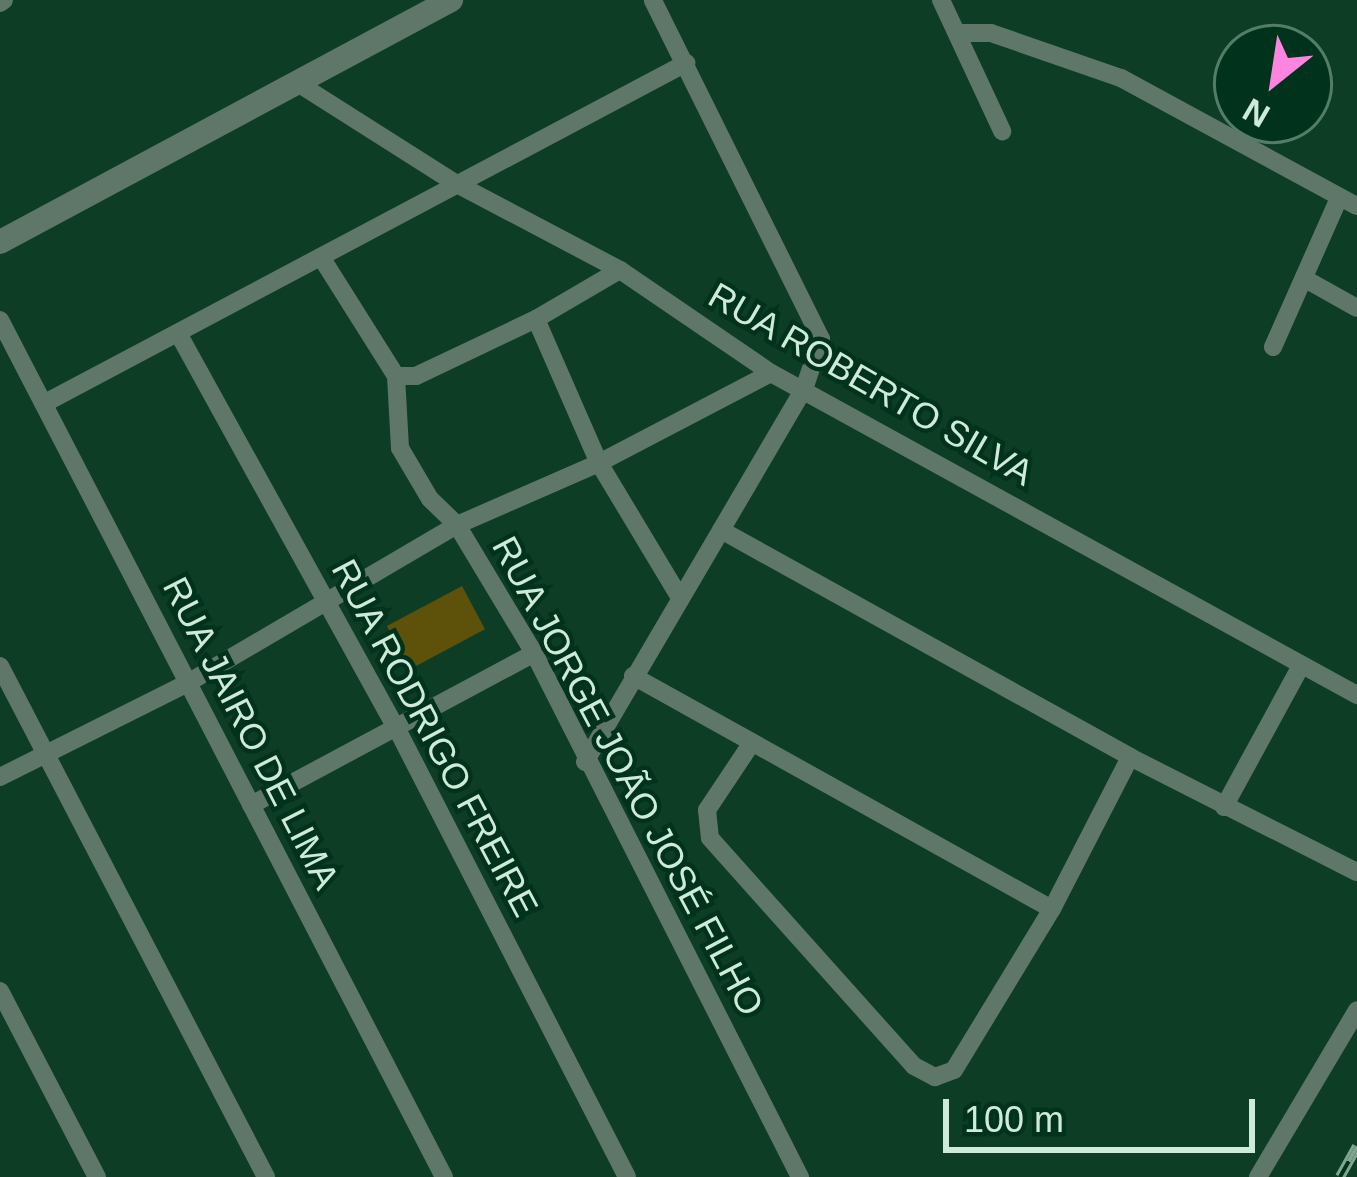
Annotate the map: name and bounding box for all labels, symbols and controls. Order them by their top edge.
north arrow [1213,24,1333,144]
text: N [1237,91,1276,135]
street label: RUA ROBERTO SILVA [700,273,1042,495]
street label: RUA JORGE JOÃO JOSÉ FILHO [483,528,773,1024]
street label: RUA RODRIGO FREIRE [322,551,548,925]
street label: RUA JAIRO DE LIMA [153,569,349,897]
scale bar [949,1075,1261,1149]
text: 100 m [964,1099,1064,1140]

